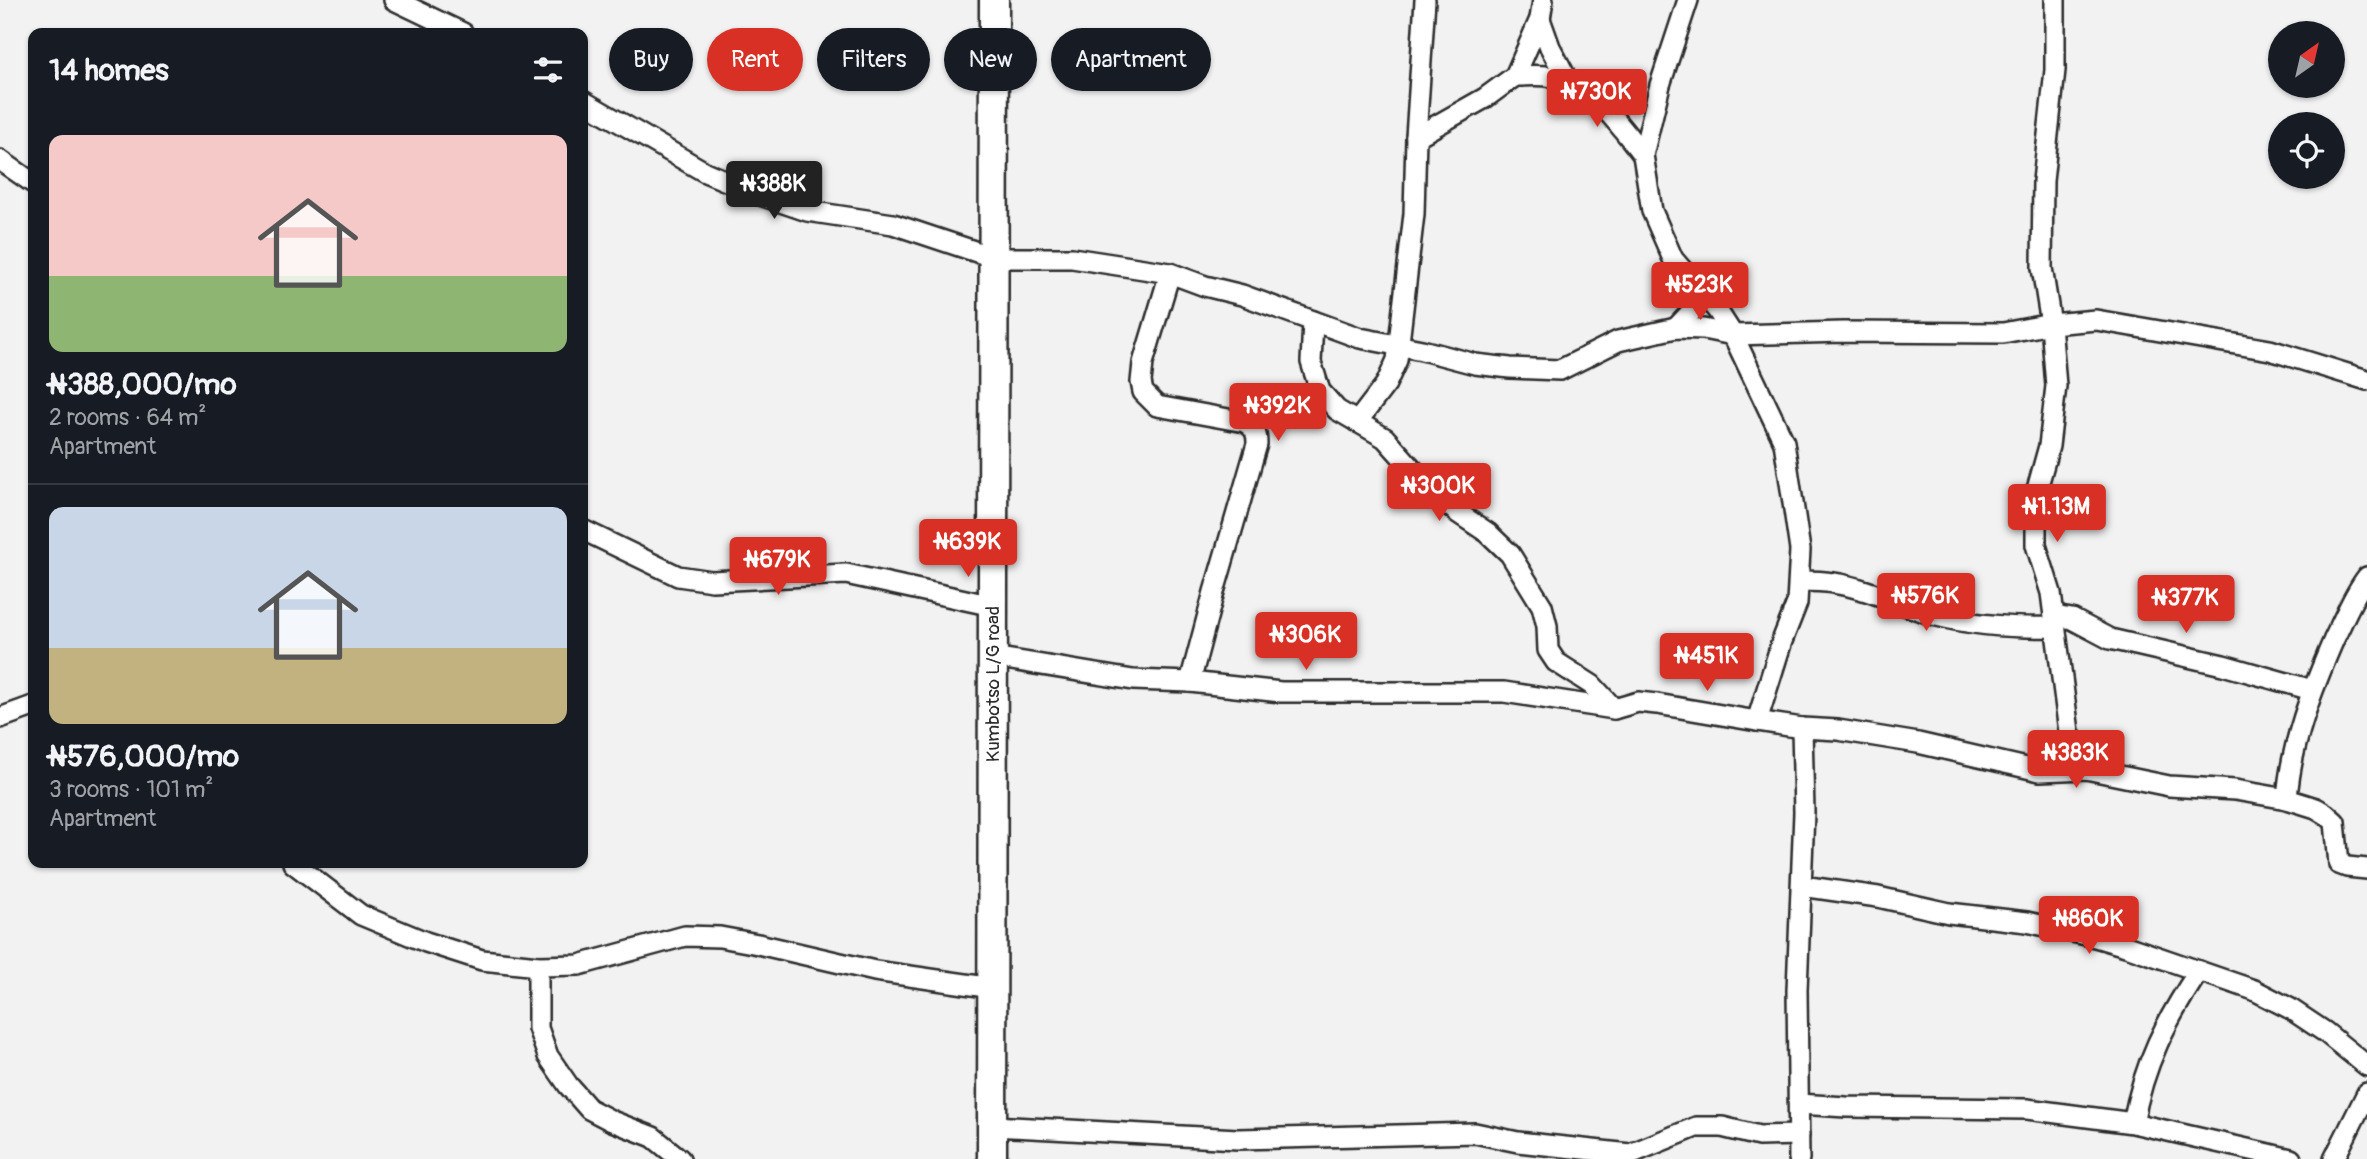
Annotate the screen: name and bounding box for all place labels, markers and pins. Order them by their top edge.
pin: ₦730K [1548,69,1646,129]
pin: ₦388K [725,162,823,221]
pin: ₦523K [1651,262,1749,322]
pin: ₦392K [1229,384,1327,443]
pin: ₦300K [1390,463,1488,523]
pin: ₦1.13M [2000,484,2114,544]
pin: ₦639K [919,520,1017,579]
pin: ₦679K [729,538,827,597]
pin: ₦576K [1877,574,1975,633]
pin: ₦377K [2137,576,2235,635]
pin: ₦306K [1257,612,1355,672]
pin: ₦451K [1658,634,1756,693]
pin: ₦383K [2027,730,2125,790]
pin: ₦860K [2040,897,2138,956]

